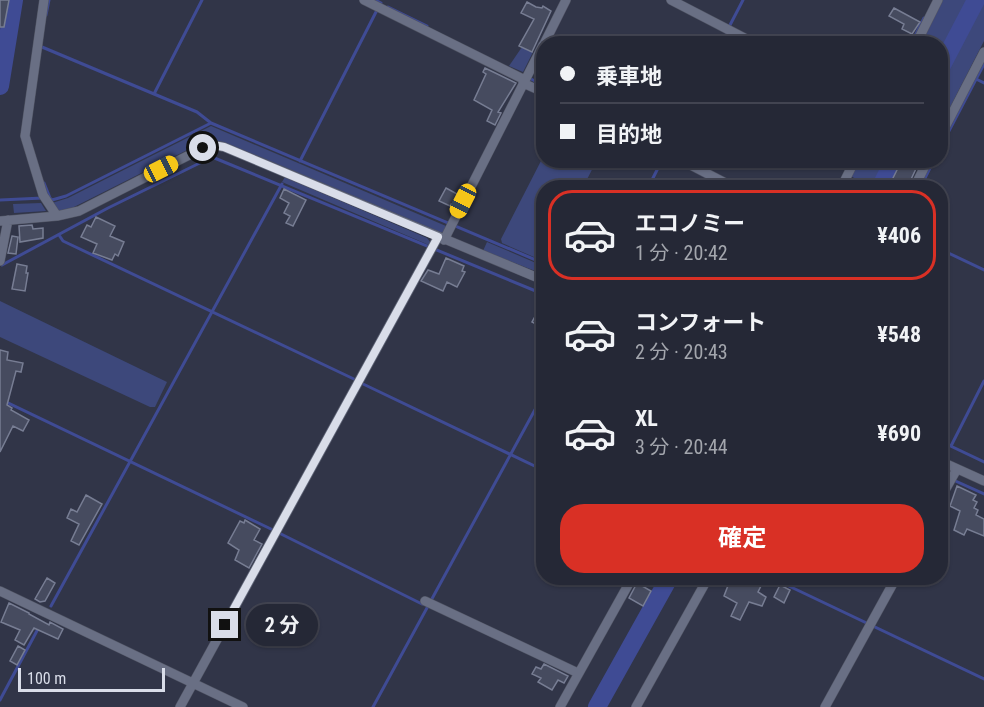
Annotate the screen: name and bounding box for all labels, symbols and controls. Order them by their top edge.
text: 乗車地 [596,64,662,89]
text: 目的地 [596,122,662,147]
route start [189,134,216,161]
car [141,153,181,185]
car [447,181,479,221]
icon: car [563,208,617,262]
text: エコノミー [635,211,745,236]
text: ¥406 [877,223,921,248]
text: 1 分 · 20:42 [635,241,728,265]
icon: car [563,307,617,361]
text: コンフォート [635,310,766,335]
text: ¥548 [877,322,921,347]
text: 2 分 · 20:43 [635,340,728,364]
icon: car [563,406,617,460]
text: XL [635,406,658,431]
text: ¥690 [877,421,921,446]
text: 3 分 · 20:44 [635,435,728,459]
button: 確定 [560,504,924,573]
callout: 2 分 [246,604,318,646]
route end [211,611,238,638]
text: 2 分 [265,613,299,637]
scale bar [18,665,165,692]
text: 100 m [27,669,66,688]

